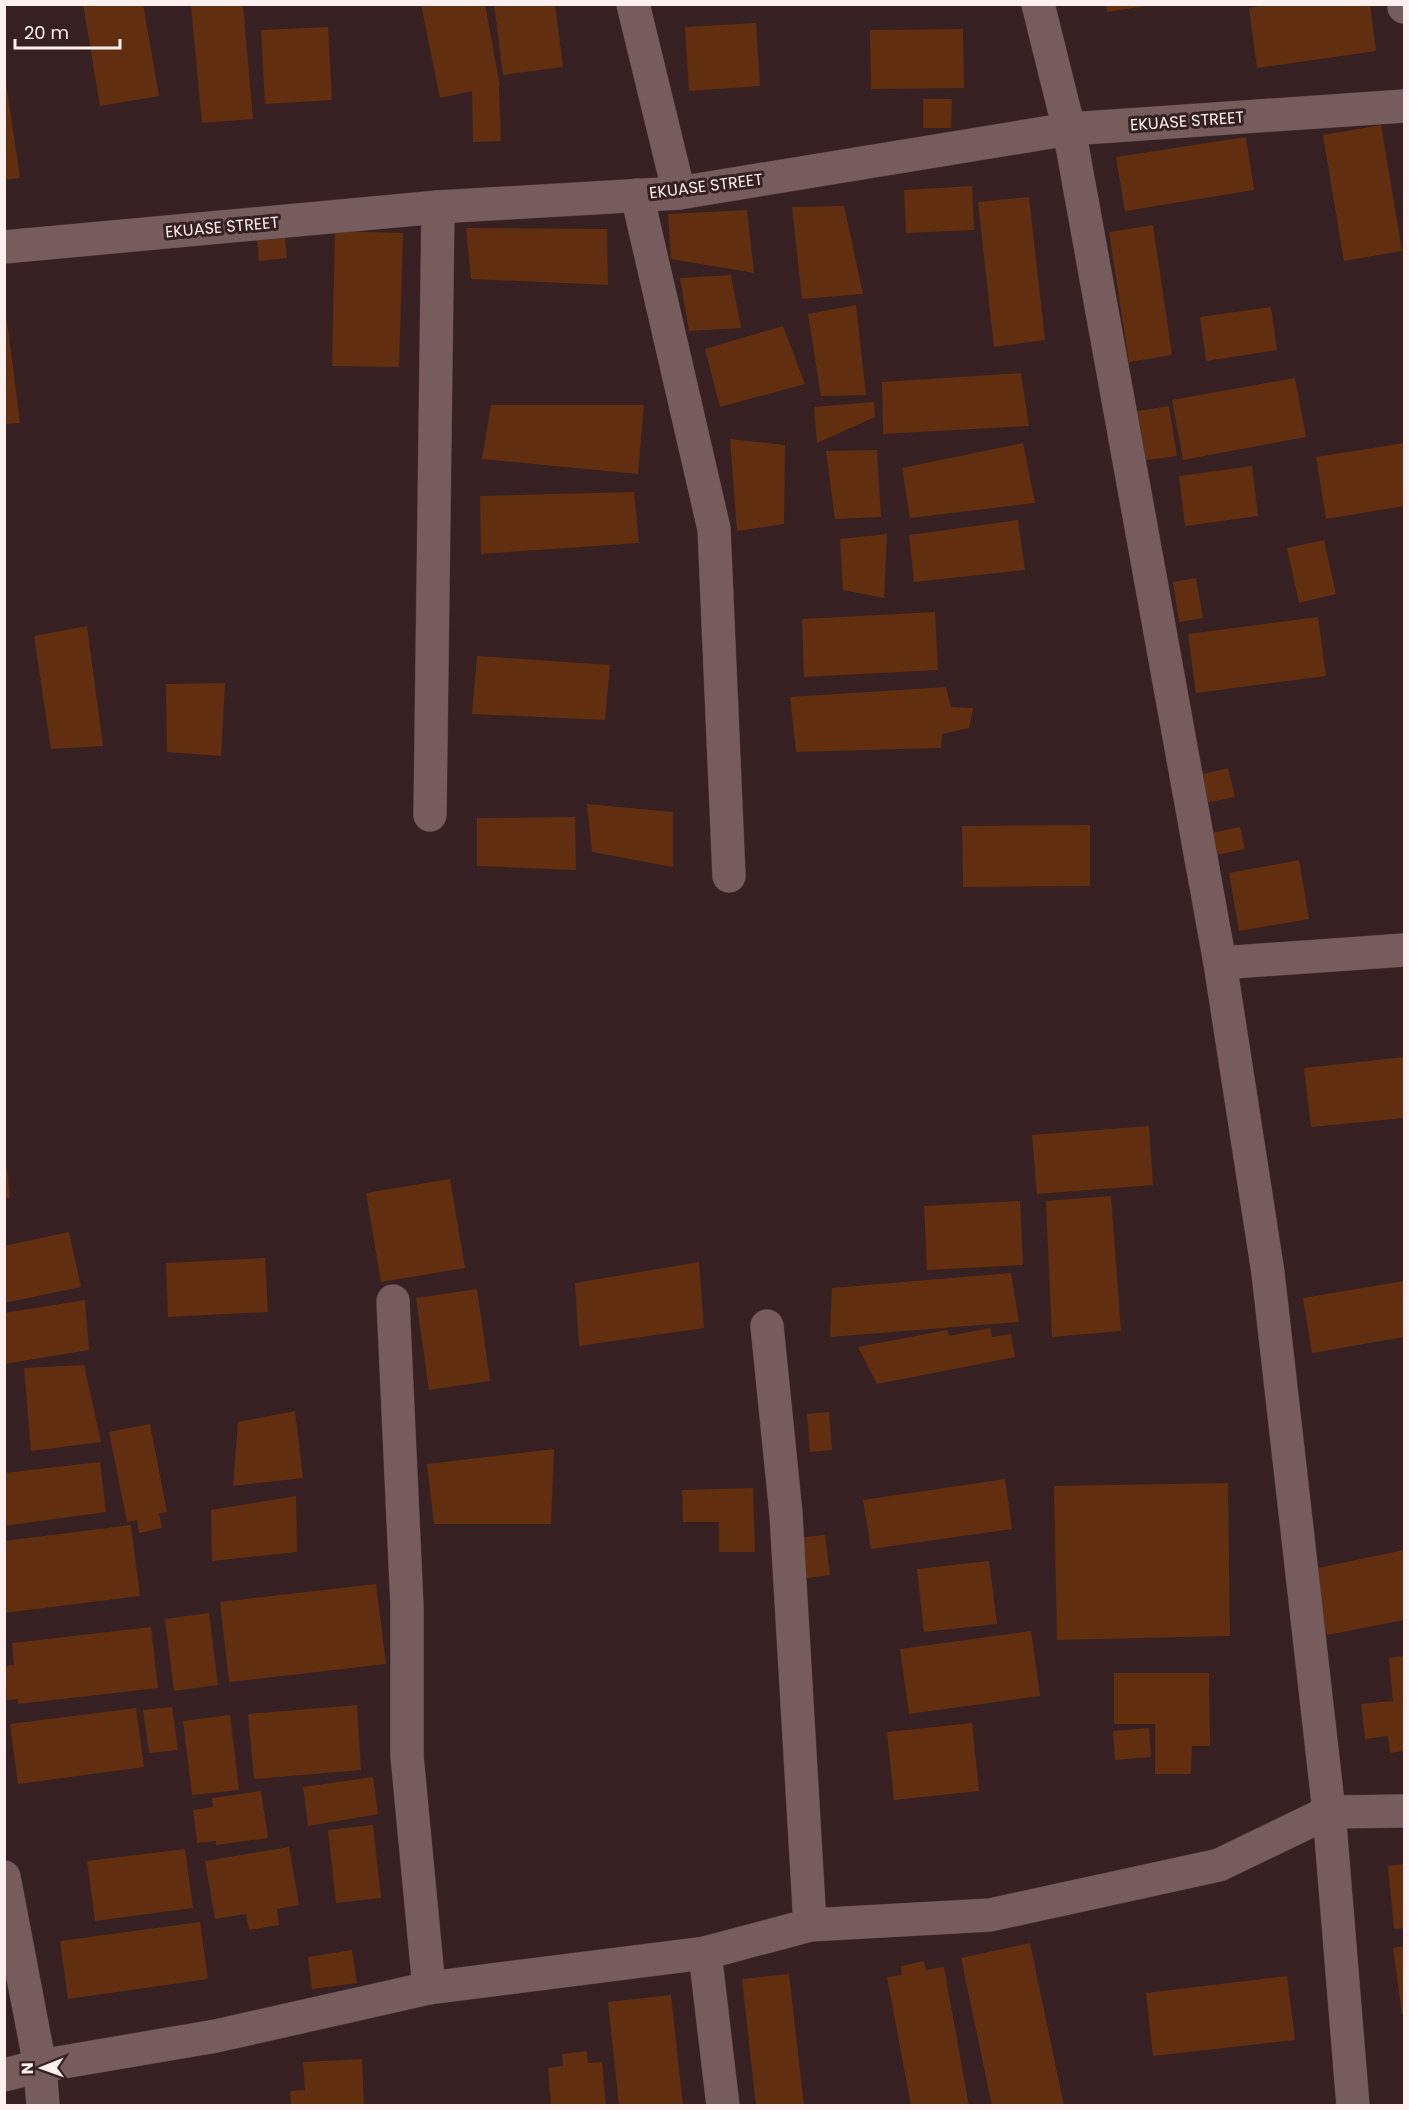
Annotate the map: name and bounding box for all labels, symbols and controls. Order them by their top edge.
scale bar [15,12,120,50]
text: 20 m [24,20,69,45]
street label: EKUASE STREET [1129,106,1245,136]
street label: EKUASE STREET [648,168,764,204]
street label: EKUASE STREET [164,211,280,243]
north arrow [12,2038,72,2098]
text: N [16,2062,39,2074]

